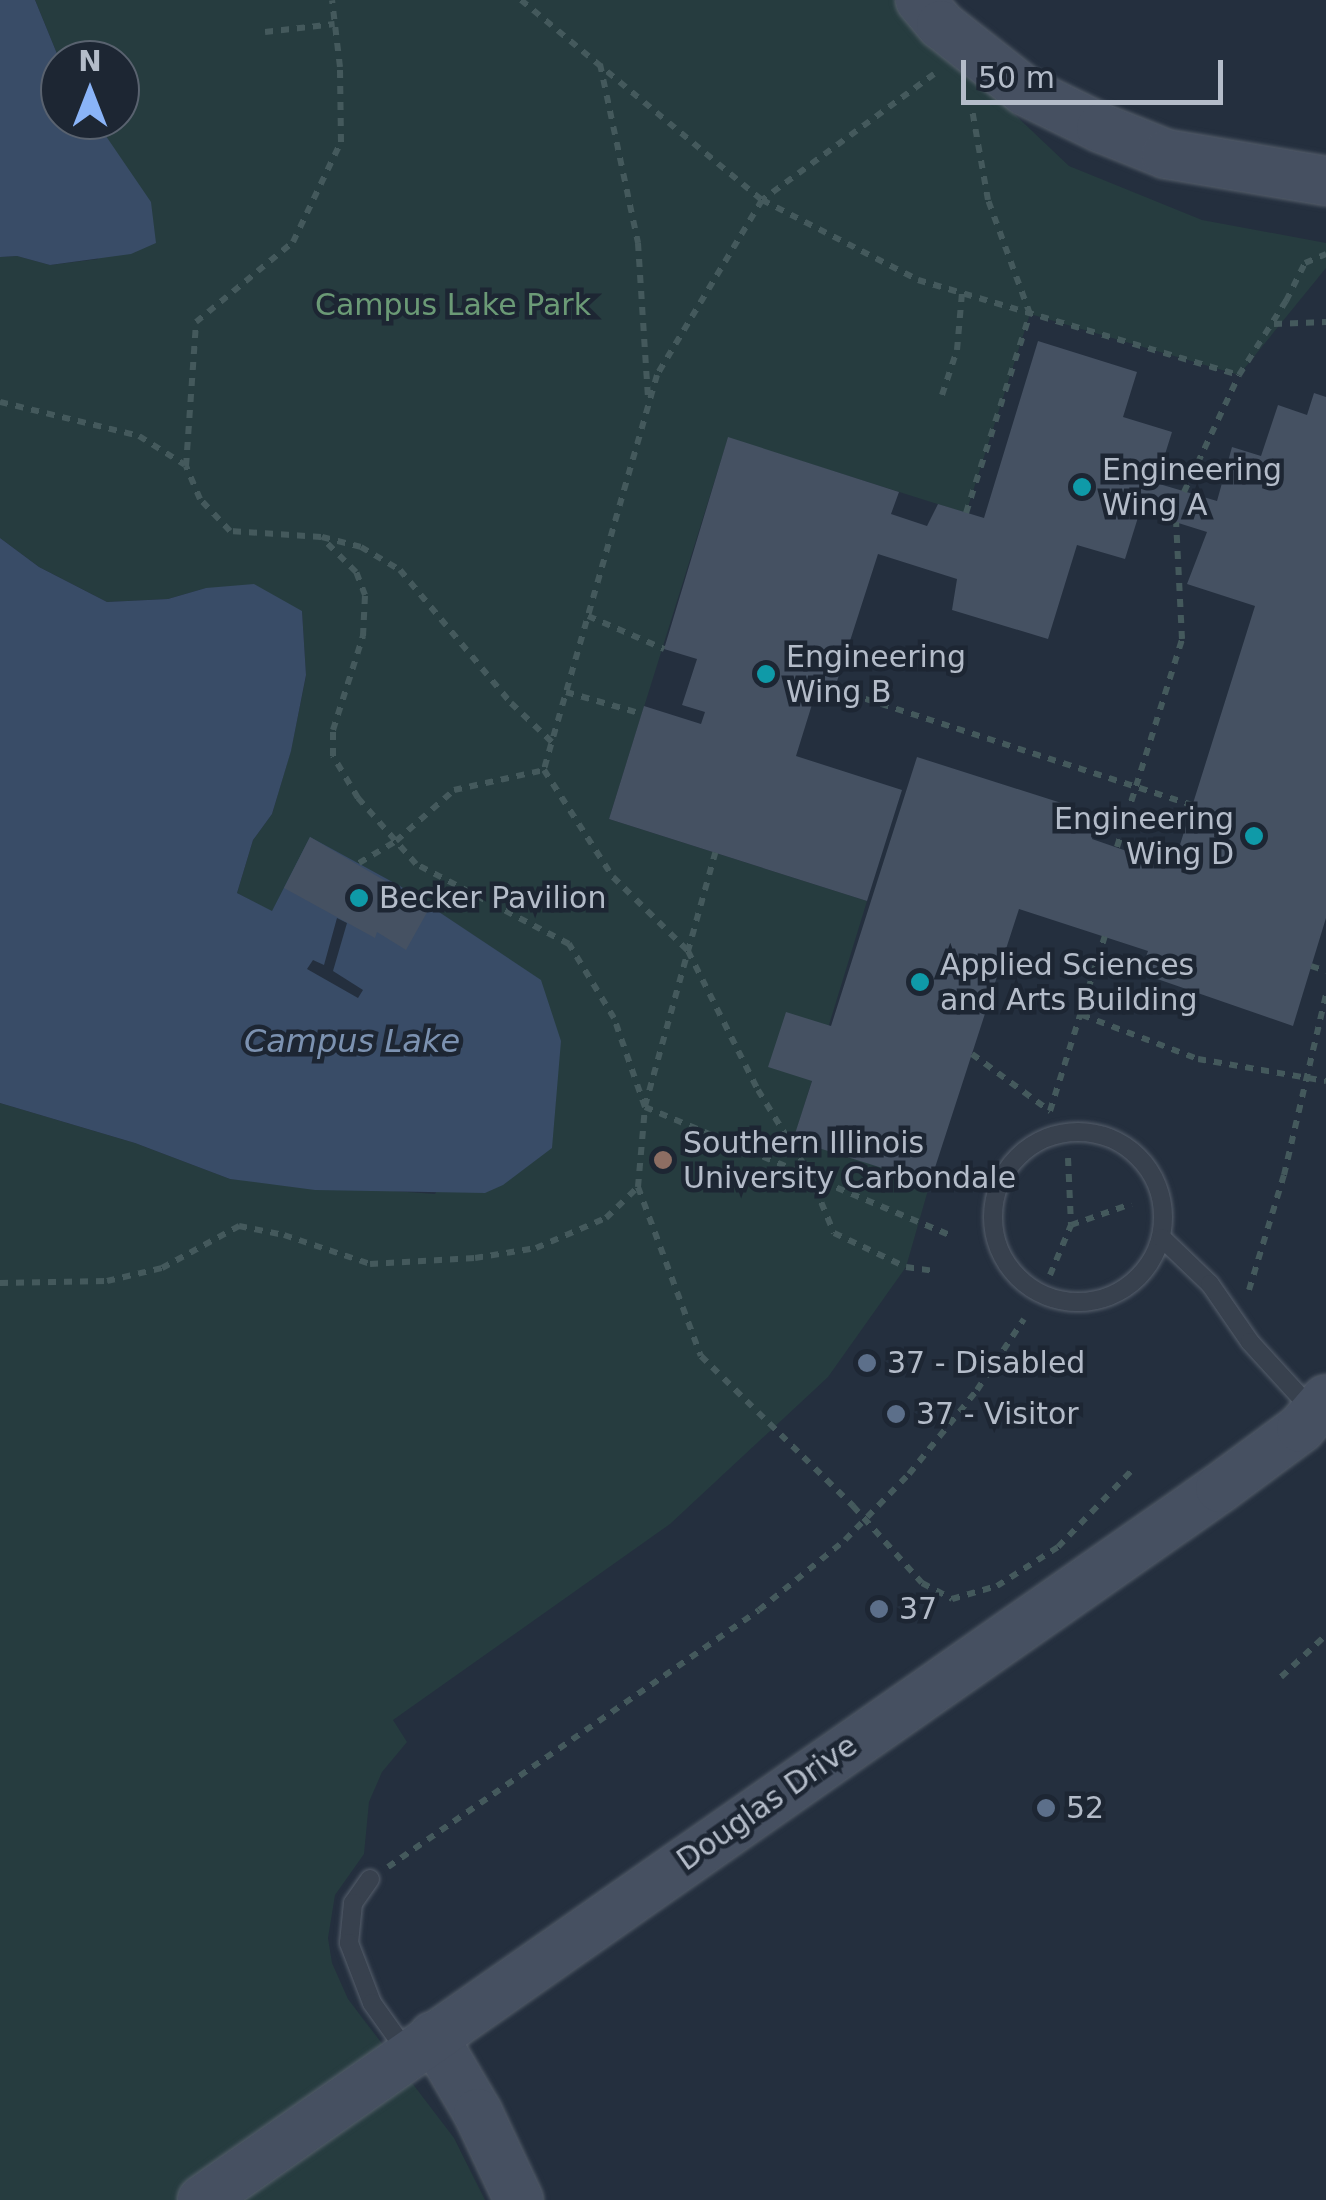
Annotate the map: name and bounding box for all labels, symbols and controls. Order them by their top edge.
north arrow [40,40,140,140]
scale bar [966,40,1228,102]
text: N [78,45,102,78]
text: 50 m [978,60,1055,95]
park label: Campus Lake Park [315,287,591,323]
place label: Engineering Wing A [1102,452,1282,522]
marker: Engineering Wing A [1071,476,1093,498]
place label: Engineering Wing B [786,639,966,710]
marker: Engineering Wing B [755,663,777,685]
place label: Engineering Wing D [1054,801,1234,872]
marker: Engineering Wing D [1243,825,1265,847]
place label: Becker Pavilion [379,880,606,916]
marker: Becker Pavilion [348,887,370,909]
place label: Applied Sciences and Arts Building [940,947,1197,1018]
marker: Applied Sciences and Arts Building [909,971,931,993]
water label: Campus Lake [244,1022,460,1060]
place label: Southern Illinois University Carbondale [683,1125,1016,1196]
marker: Southern Illinois University Carbondale [652,1149,674,1171]
place label: 37 - Disabled [887,1345,1085,1381]
marker: 37 - Disabled [856,1352,878,1374]
place label: 37 - Visitor [916,1396,1079,1432]
marker: 37 - Visitor [885,1403,907,1425]
place label: 37 [899,1591,937,1627]
marker: 37 [868,1598,890,1620]
street label: Douglas Drive [670,1728,864,1878]
place label: 52 [1066,1790,1104,1826]
marker: 52 [1035,1797,1057,1819]

